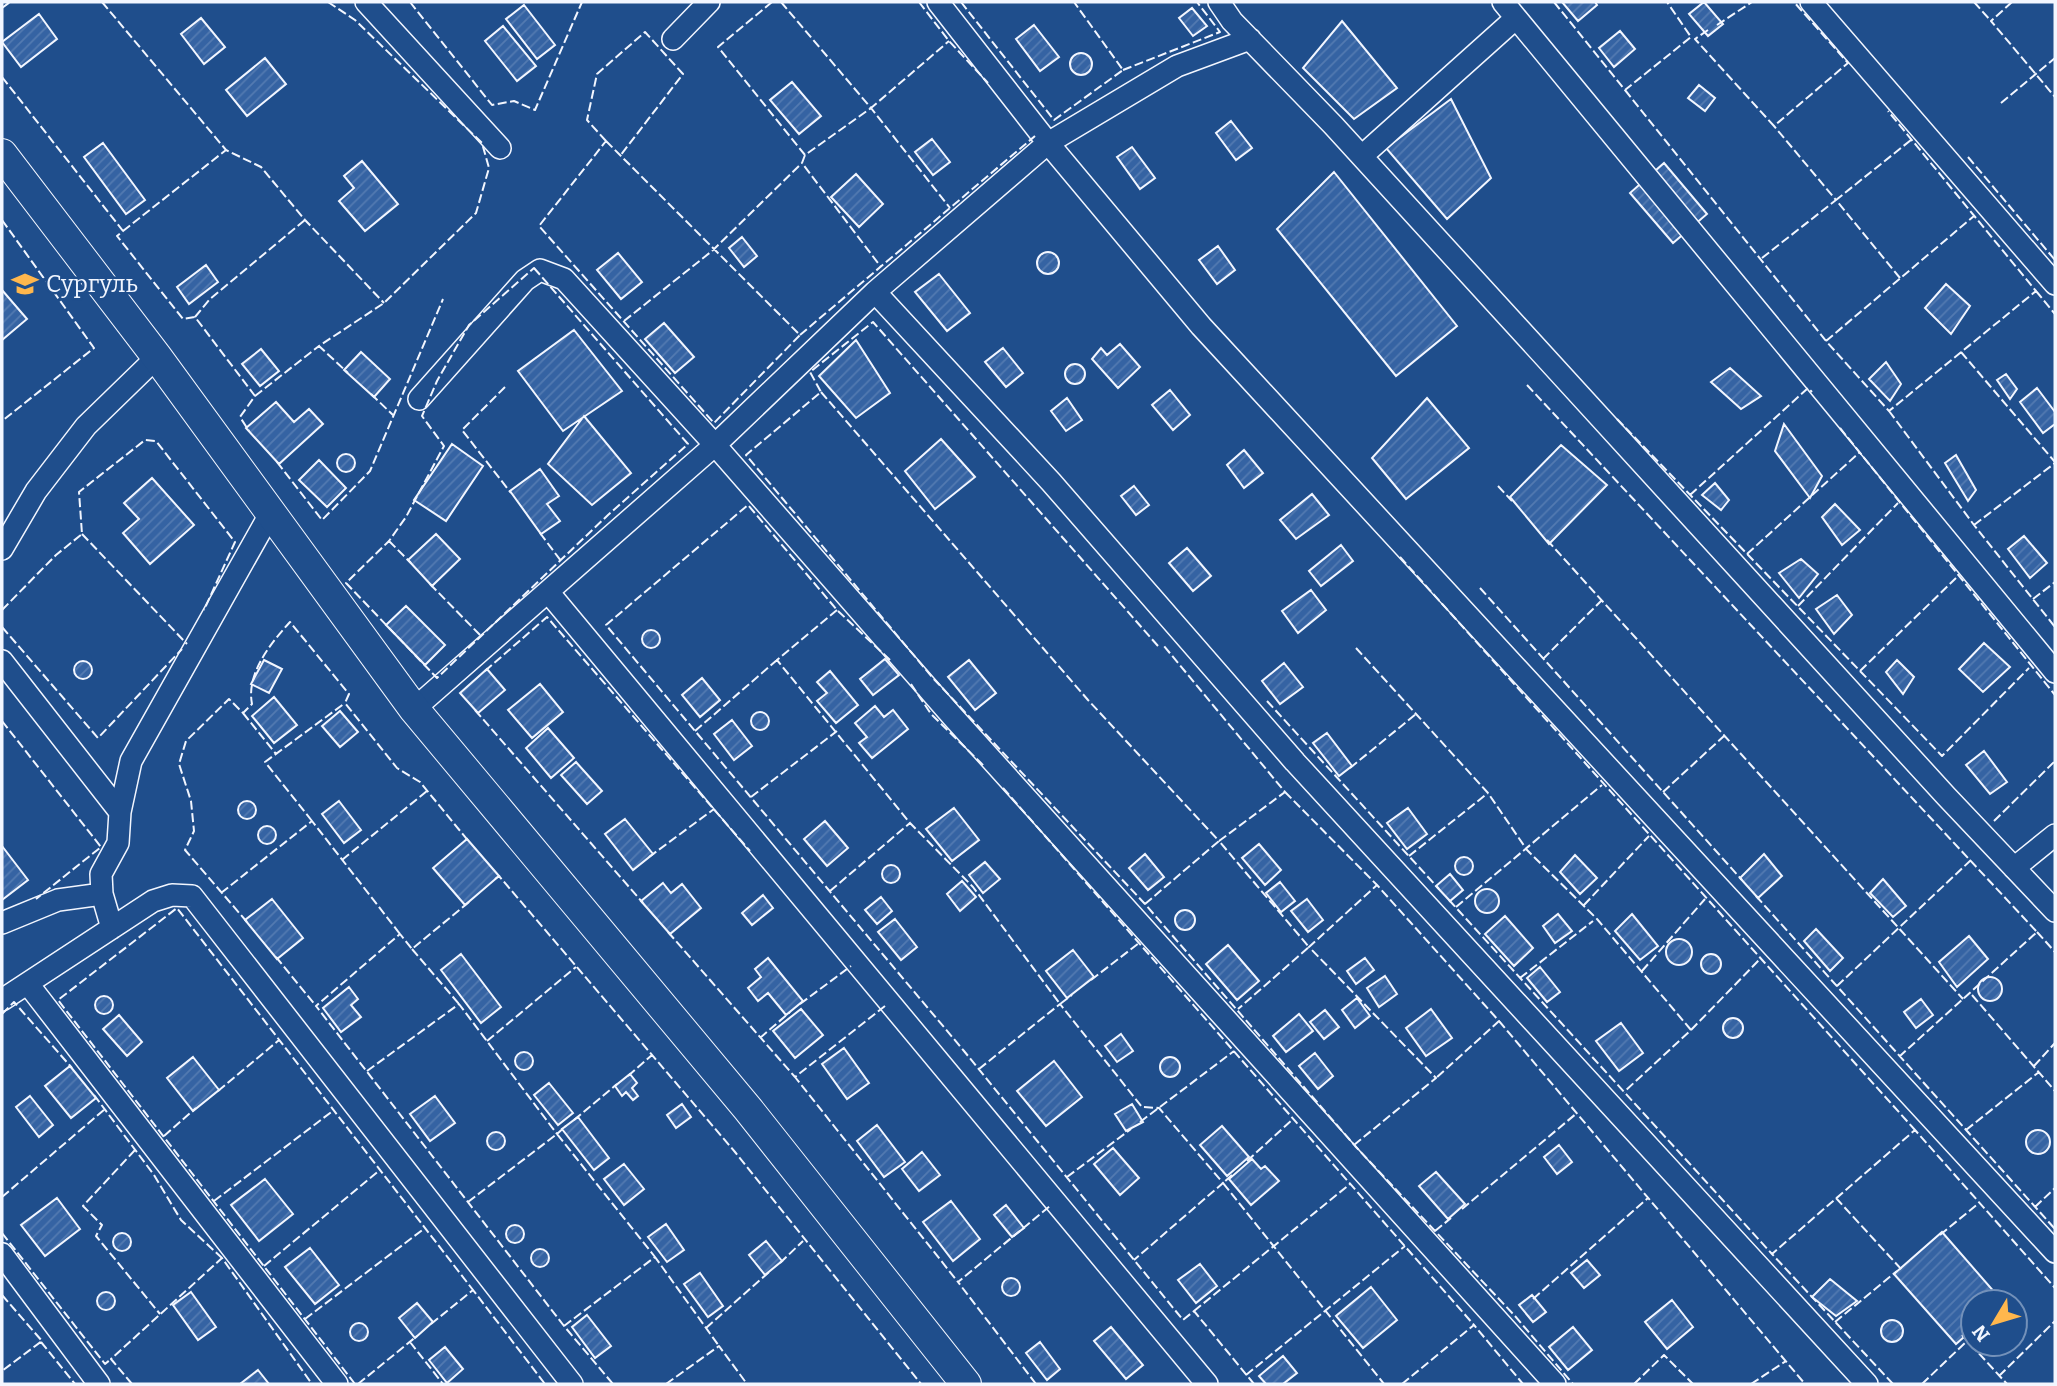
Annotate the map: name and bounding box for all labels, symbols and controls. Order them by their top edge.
school or university icon: Сургуль [10,269,40,299]
place label: Сургуль [46,270,138,298]
north arrow [1959,1288,2029,1358]
text: N [1967,1320,1995,1346]

